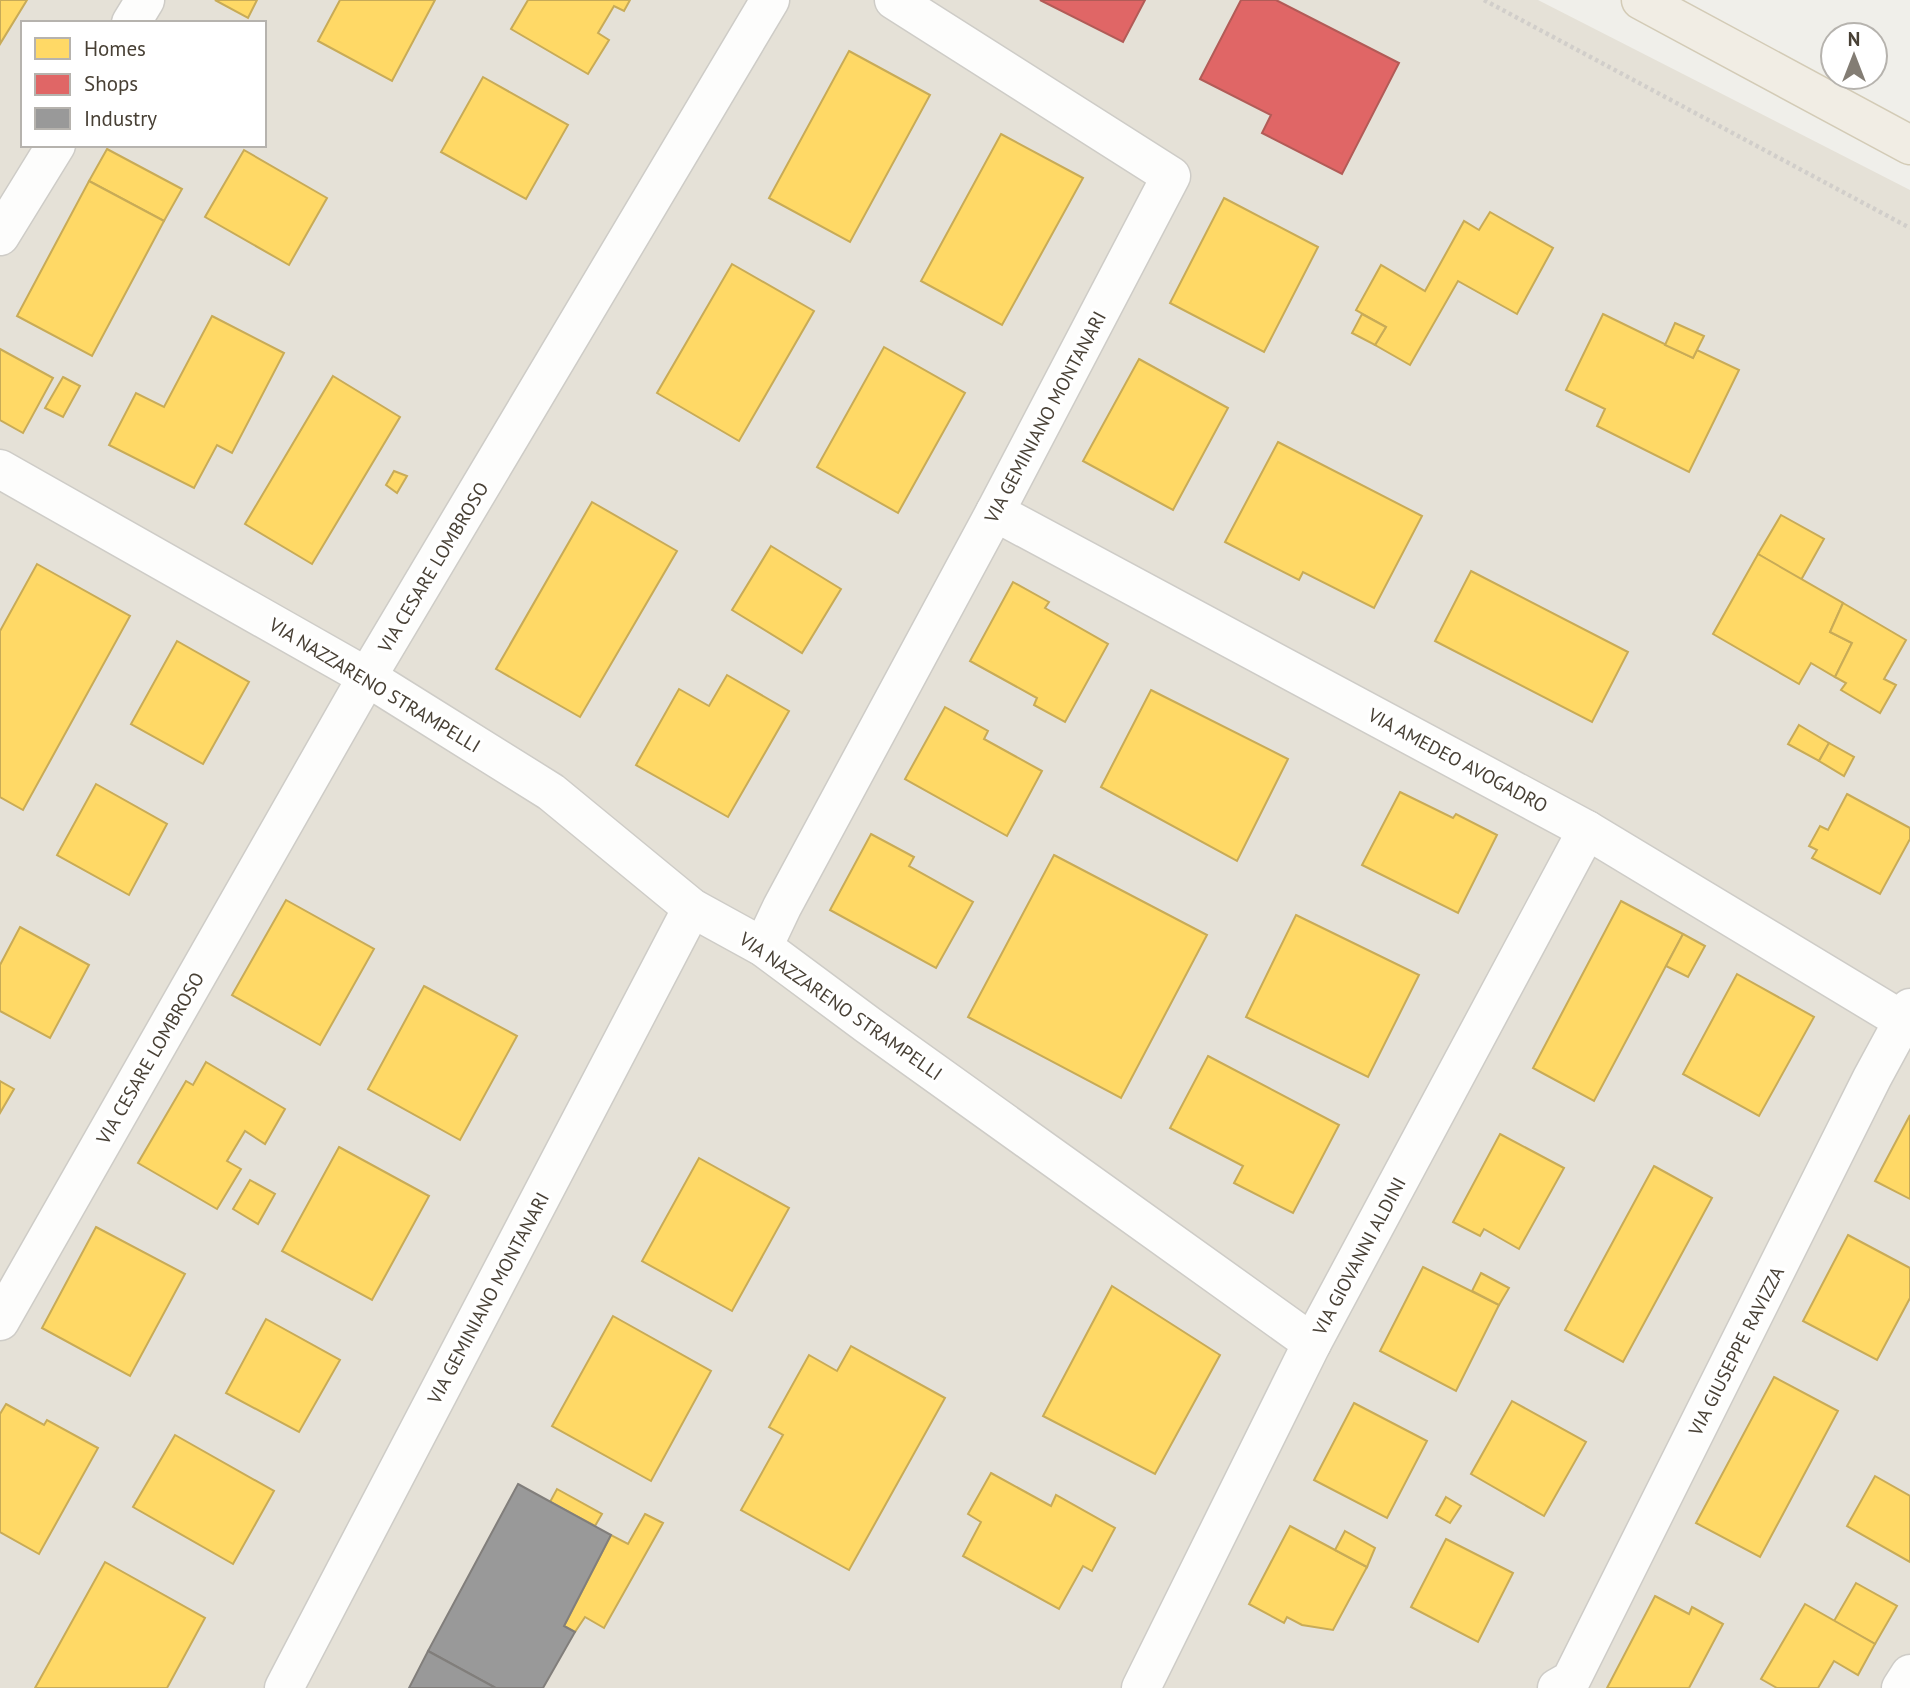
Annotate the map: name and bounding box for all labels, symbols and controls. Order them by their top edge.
legend [21,21,266,147]
north arrow [1819,21,1889,91]
text: N [1848,27,1860,51]
text: Homes [84,35,146,62]
text: Shops [84,70,138,97]
text: Industry [84,105,157,132]
street label: VIA GEMINIANO MONTANARI [978,307,1111,528]
street label: VIA CESARE LOMBROSO [372,477,493,658]
street label: VIA NAZZARENO STRAMPELLI [264,612,485,758]
street label: VIA AMEDEO AVOGADRO [1363,702,1552,817]
street label: VIA NAZZARENO STRAMPELLI [734,926,947,1085]
street label: VIA CESARE LOMBROSO [90,968,209,1149]
street label: VIA GIOVANNI ALDINI [1307,1173,1411,1340]
street label: VIA GEMINIANO MONTANARI [421,1188,554,1409]
street label: VIA GIUSEPPE RAVIZZA [1683,1262,1789,1440]

